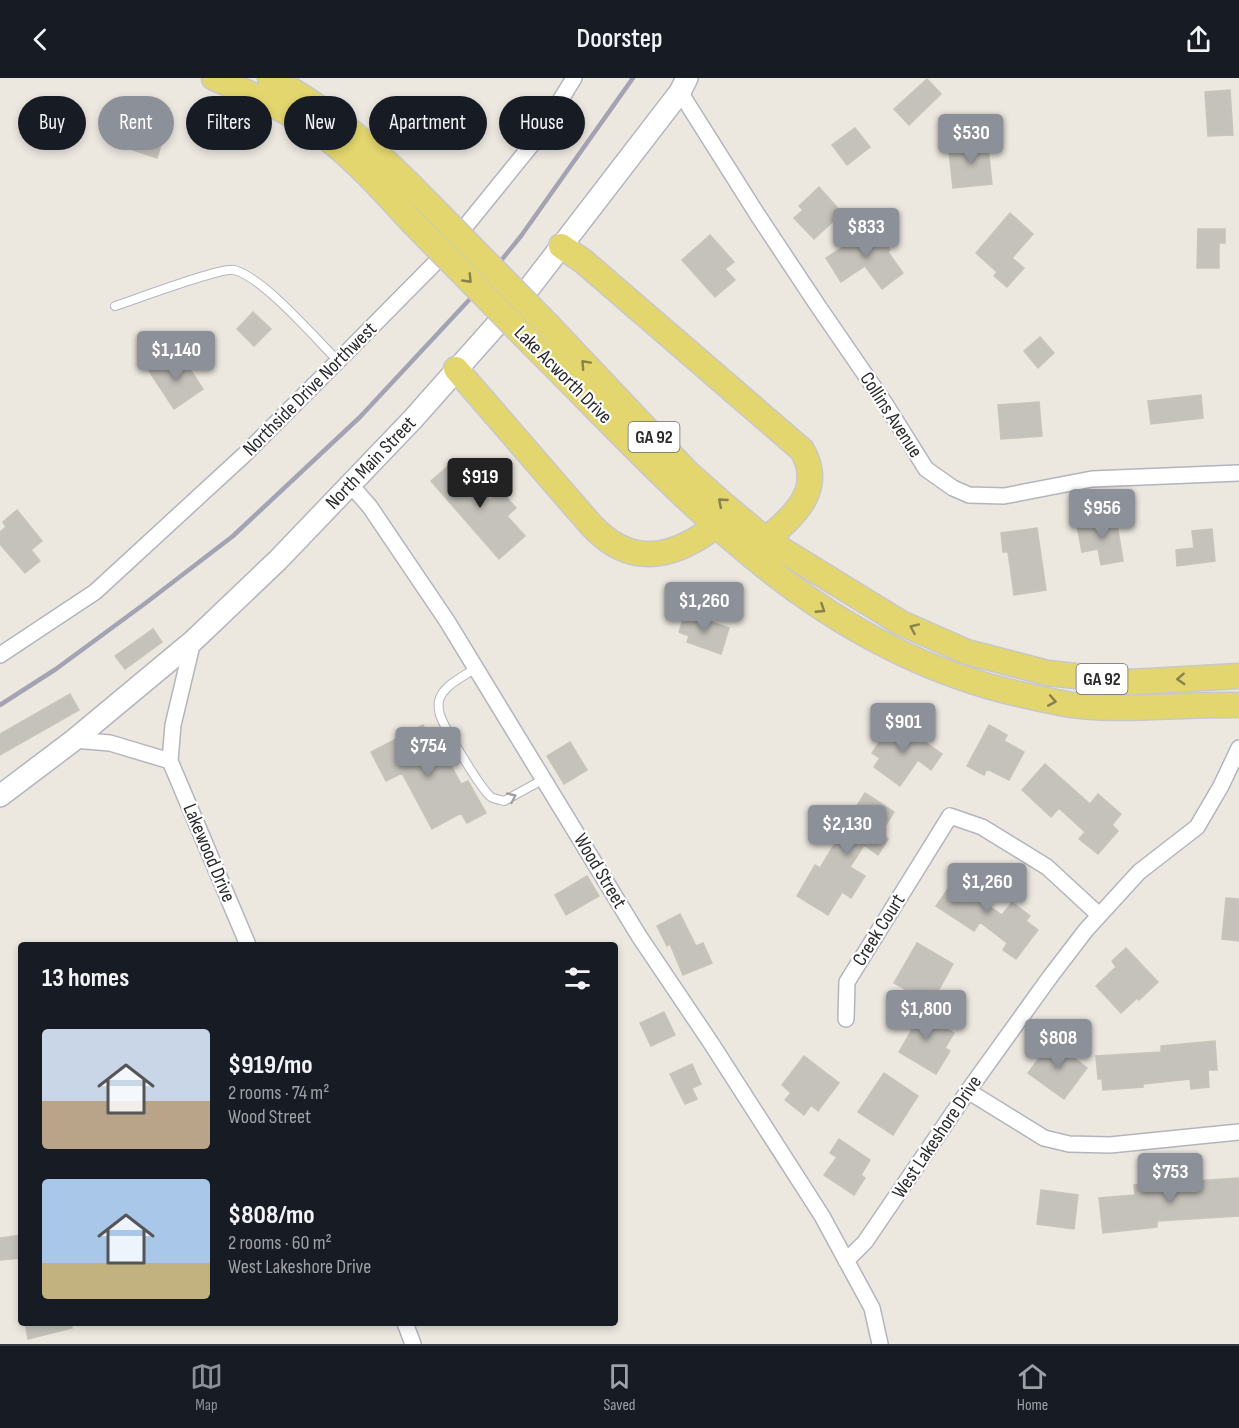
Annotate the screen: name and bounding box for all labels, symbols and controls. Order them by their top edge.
icon: back [24,23,57,56]
text: Doorstep [577,23,662,55]
icon: share [1182,23,1215,56]
chip: Buy [18,96,86,150]
chip: Rent [98,96,174,150]
chip: Filters [186,96,272,150]
chip: New [284,96,357,150]
chip: Apartment [369,96,487,150]
chip: House [499,96,585,150]
pin: $530 [935,114,1007,165]
text: $530 [952,121,990,145]
pin: $833 [830,208,902,259]
text: $833 [847,215,885,239]
one-way arrow [460,271,471,282]
street label: Northside Drive Northwest [238,317,382,461]
street label: Lake Acworth Drive [509,321,617,429]
pin: $1,140 [127,331,225,382]
text: $1,140 [151,338,201,362]
one-way arrow [581,360,592,370]
street label: Collins Avenue [854,368,928,462]
street label: North Main Street [321,412,421,514]
road number: GA 92 [628,422,680,452]
pin: $919 [444,458,516,509]
text: $919 [461,465,499,489]
pin: $956 [1066,489,1138,540]
text: $956 [1083,496,1121,520]
one-way arrow [718,498,729,509]
pin: $1,260 [655,582,753,633]
text: $1,260 [679,589,729,613]
one-way arrow [814,602,825,613]
one-way arrow [909,624,920,636]
road number: GA 92 [1076,664,1128,694]
one-way arrow [1176,673,1185,686]
one-way arrow [1047,694,1057,707]
pin: $901 [867,703,939,754]
text: $901 [884,710,922,734]
pin: $754 [392,727,464,778]
text: $754 [409,734,447,758]
one-way arrow [506,792,517,804]
street label: Lakewood Drive [178,800,240,906]
pin: $2,130 [798,805,896,856]
text: $2,130 [822,812,872,836]
street label: Wood Street [568,829,632,913]
pin: $1,260 [938,863,1036,914]
text: $1,260 [962,870,1012,894]
street label: Creek Court [848,890,910,970]
icon: filters [561,962,594,995]
text: 13 homes [42,963,129,994]
pin: $1,800 [877,990,975,1041]
text: $1,800 [900,997,952,1021]
pin: $808 [1022,1019,1094,1070]
text: $808 [1039,1026,1077,1050]
text: $919/mo [228,1050,313,1081]
icon: home [90,1053,162,1125]
street label: West Lakeshore Drive [887,1071,987,1203]
text: 2 rooms · 74 m² [228,1081,329,1105]
text: Wood Street [228,1105,311,1129]
pin: $753 [1134,1153,1206,1204]
text: $753 [1152,1160,1188,1184]
text: $808/mo [228,1200,315,1231]
icon: home [90,1203,162,1275]
text: 2 rooms · 60 m² [228,1231,332,1255]
text: West Lakeshore Drive [228,1255,371,1279]
tab: Map [190,1360,223,1415]
tab: Saved [603,1360,636,1415]
tab: Home [1016,1360,1049,1415]

